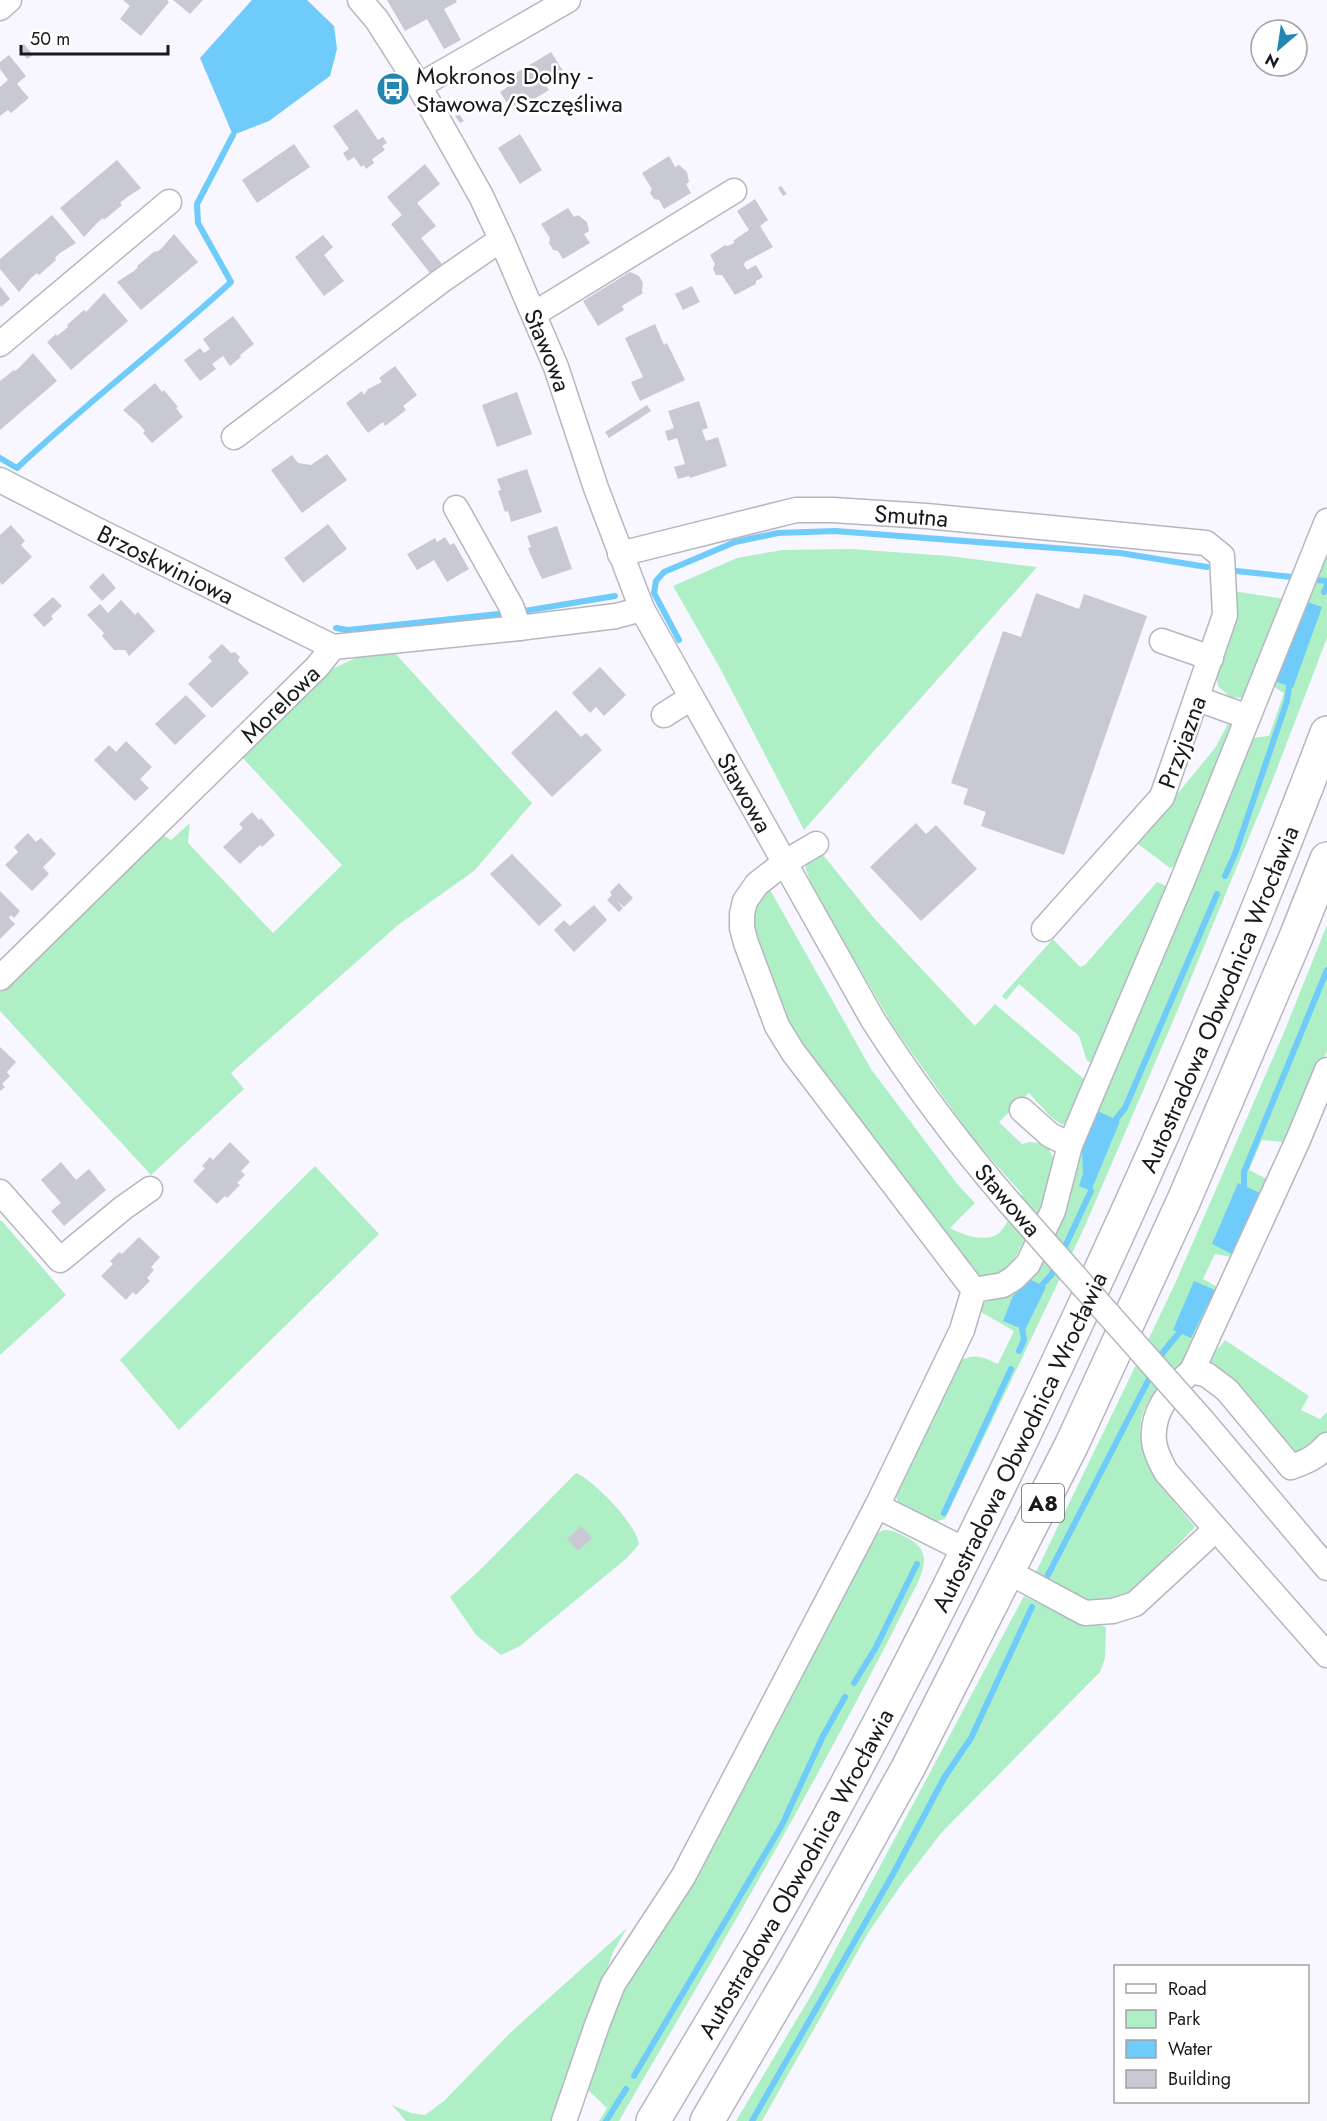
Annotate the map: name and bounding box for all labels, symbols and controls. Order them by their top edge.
scale bar [21,18,168,56]
north arrow [1249,18,1309,78]
text: 50 m [30,26,70,52]
text: N [1261,48,1283,74]
place label: Mokronos Dolny - Stawowa/Szczęśliwa [416,58,623,121]
bus stop icon: Mokronos Dolny - Stawowa/Szczęśliwa [375,71,411,107]
street label: Stawowa [516,303,580,396]
street label: Smutna [873,495,950,536]
street label: Brzoskwiniowa [91,515,240,613]
street label: Morelowa [232,656,327,751]
street label: Przyjazna [1149,691,1215,793]
street label: Stawowa [709,746,782,839]
street label: Autostradowa Obwodnica Wrocławia [1130,820,1307,1178]
street label: Stawowa [966,1156,1050,1244]
street label: Autostradowa Obwodnica Wrocławia [922,1266,1115,1618]
road number: A8 [1022,1484,1064,1522]
street label: Autostradowa Obwodnica Wrocławia [689,1702,902,2045]
legend [1114,1965,1309,2103]
text: Road [1168,1976,1207,2002]
text: Park [1168,2006,1200,2032]
text: Water [1168,2036,1213,2062]
text: Building [1168,2066,1231,2092]

